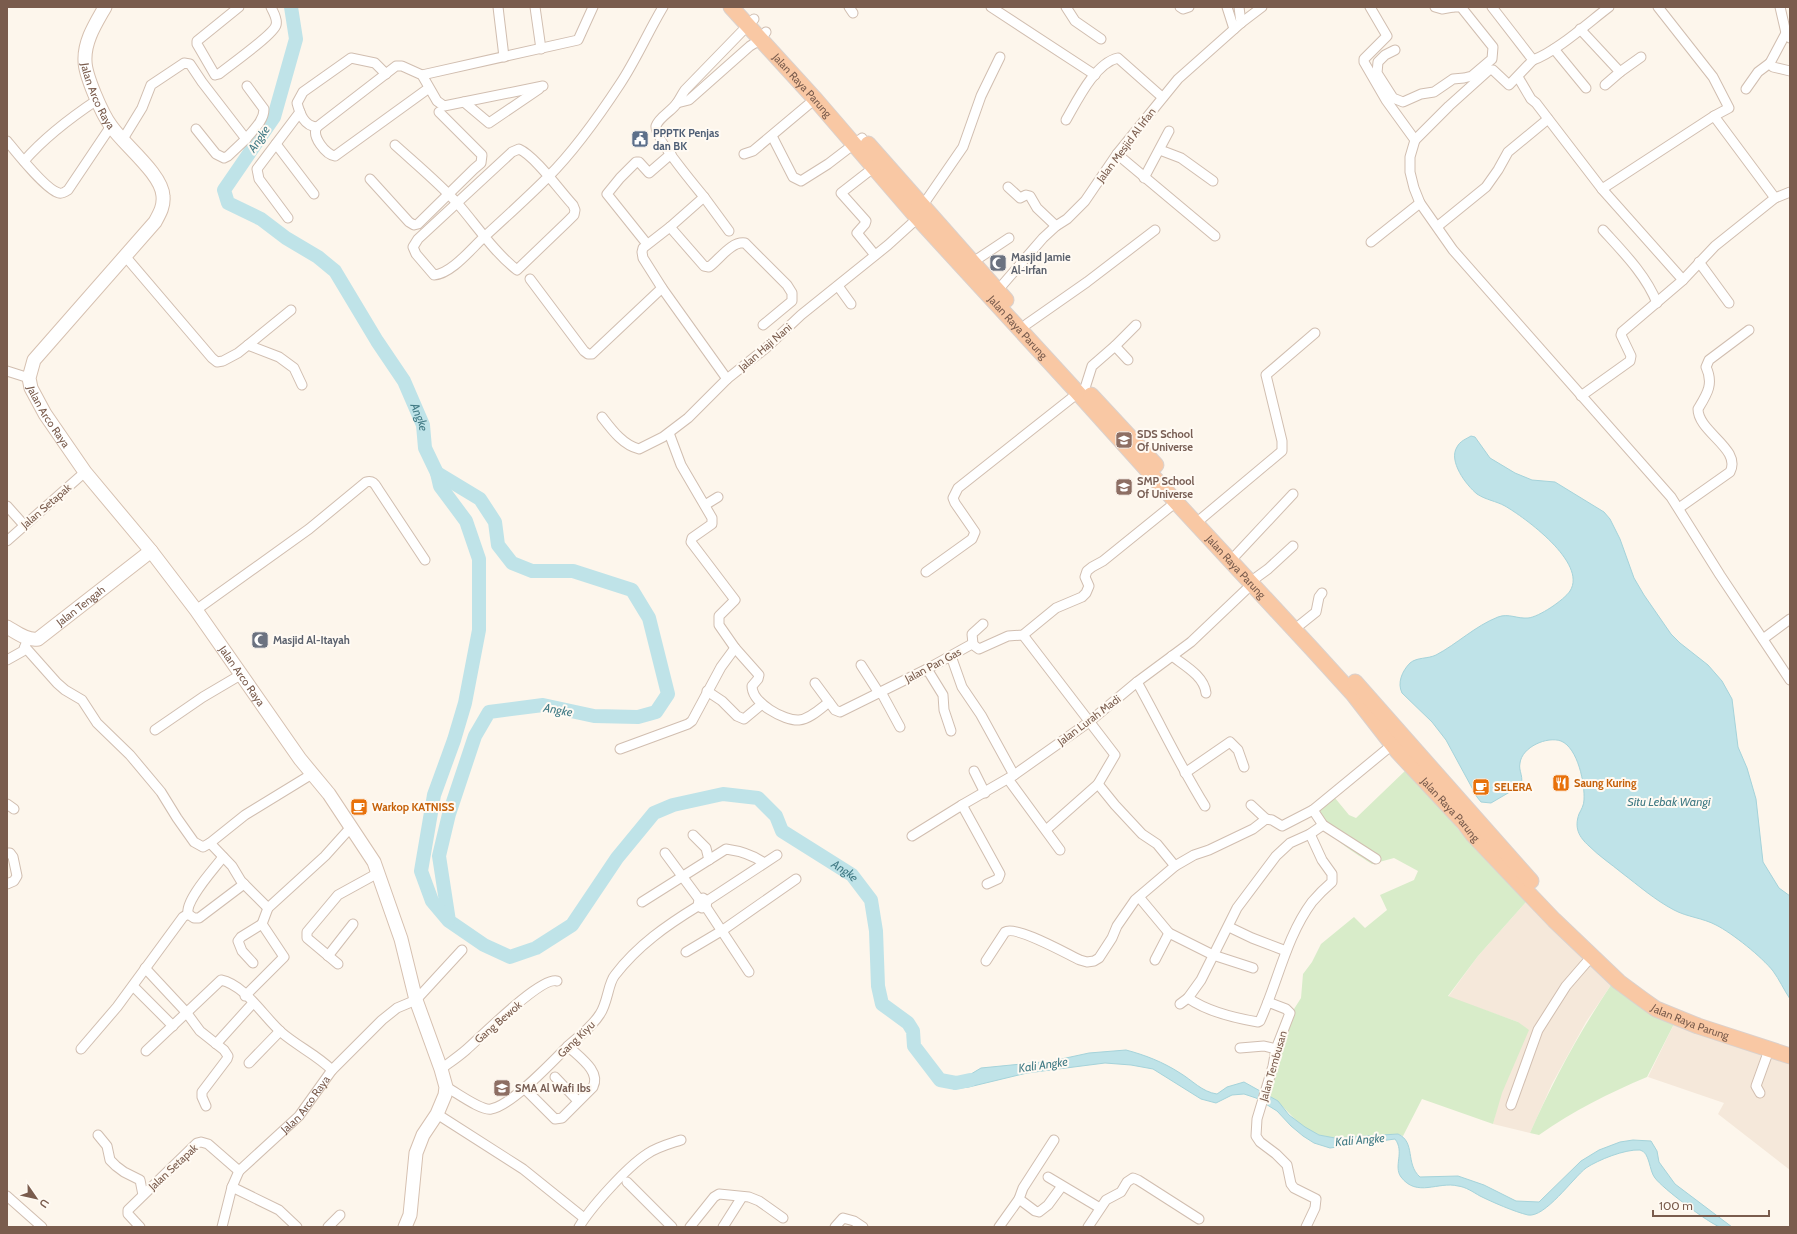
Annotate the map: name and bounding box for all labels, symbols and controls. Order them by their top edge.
street label: Jalan Raya Parung [769,50,835,121]
street label: Jalan Arco Raya [78,61,118,133]
street label: Jalan Mesjid Al Irfan [1093,105,1159,186]
water label: Angke [244,122,273,156]
place label: PPPTK Penjas dan BK [653,126,719,153]
public building icon: PPPTK Penjas dan BK [630,129,650,149]
place label: Masjid Jamie Al-Irfan [1011,250,1071,277]
mosque icon: Masjid Jamie Al-Irfan [988,253,1008,273]
street label: Jalan Raya Parung [984,292,1051,363]
street label: Jalan Haji Nani [735,320,794,375]
street label: Jalan Arco Raya [24,384,74,451]
water label: Angke [407,400,432,432]
place label: SDS School Of Universe [1137,427,1193,454]
school or university icon: SDS School Of Universe [1114,430,1134,450]
place label: SMP School Of Universe [1137,474,1195,501]
school or university icon: SMP School Of Universe [1114,477,1134,497]
street label: Jalan Setapak [17,480,74,532]
street label: Jalan Raya Parung [1202,531,1269,602]
street label: Jalan Tengah [53,582,108,630]
mosque icon: Masjid Al-Itayah [250,630,270,650]
place label: Masjid Al-Itayah [273,633,350,647]
street label: Jalan Arco Raya [216,642,268,710]
street label: Jalan Pan Gas [902,644,964,686]
street label: Jalan Lurah Madi [1054,692,1123,749]
water label: Angke [542,699,574,719]
restaurant icon: Saung Kuring [1551,773,1571,793]
street label: Jalan Raya Parung [1417,774,1483,845]
place label: Saung Kuring [1574,776,1637,790]
cafe icon: SELERA [1471,777,1491,797]
place label: SELERA [1494,780,1532,794]
water label: Situ Lebak Wangi [1627,794,1711,809]
cafe icon: Warkop KATNISS [349,797,369,817]
place label: Warkop KATNISS [372,800,455,814]
water label: Angke [828,856,862,885]
street label: Gang Bewok [472,998,524,1046]
street label: Jalan Raya Parung [1648,1000,1731,1043]
street label: Gang Kiyu [554,1018,598,1060]
street label: Jalan Tembusan [1256,1029,1290,1104]
water label: Kali Angke [1017,1054,1069,1075]
street label: Jalan Arco Raya [277,1072,333,1137]
school or university icon: SMA Al Wafi Ibs [492,1078,512,1098]
place label: SMA Al Wafi Ibs [515,1081,591,1095]
water label: Kali Angke [1335,1130,1386,1149]
street label: Jalan Setapak [145,1141,200,1194]
north arrow [16,1178,56,1218]
scale bar [1653,1192,1769,1218]
text: U [36,1196,52,1211]
text: 100 m [1659,1198,1693,1213]

